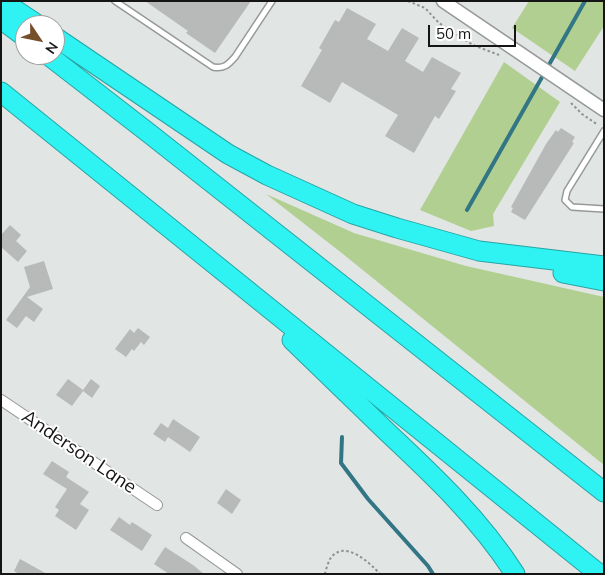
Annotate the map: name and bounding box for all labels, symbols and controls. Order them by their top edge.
north arrow [15,15,65,65]
scale bar [430,15,518,47]
text: 50 m [436,24,471,43]
text: N [41,38,62,57]
street label: Anderson Lane [17,405,141,499]

